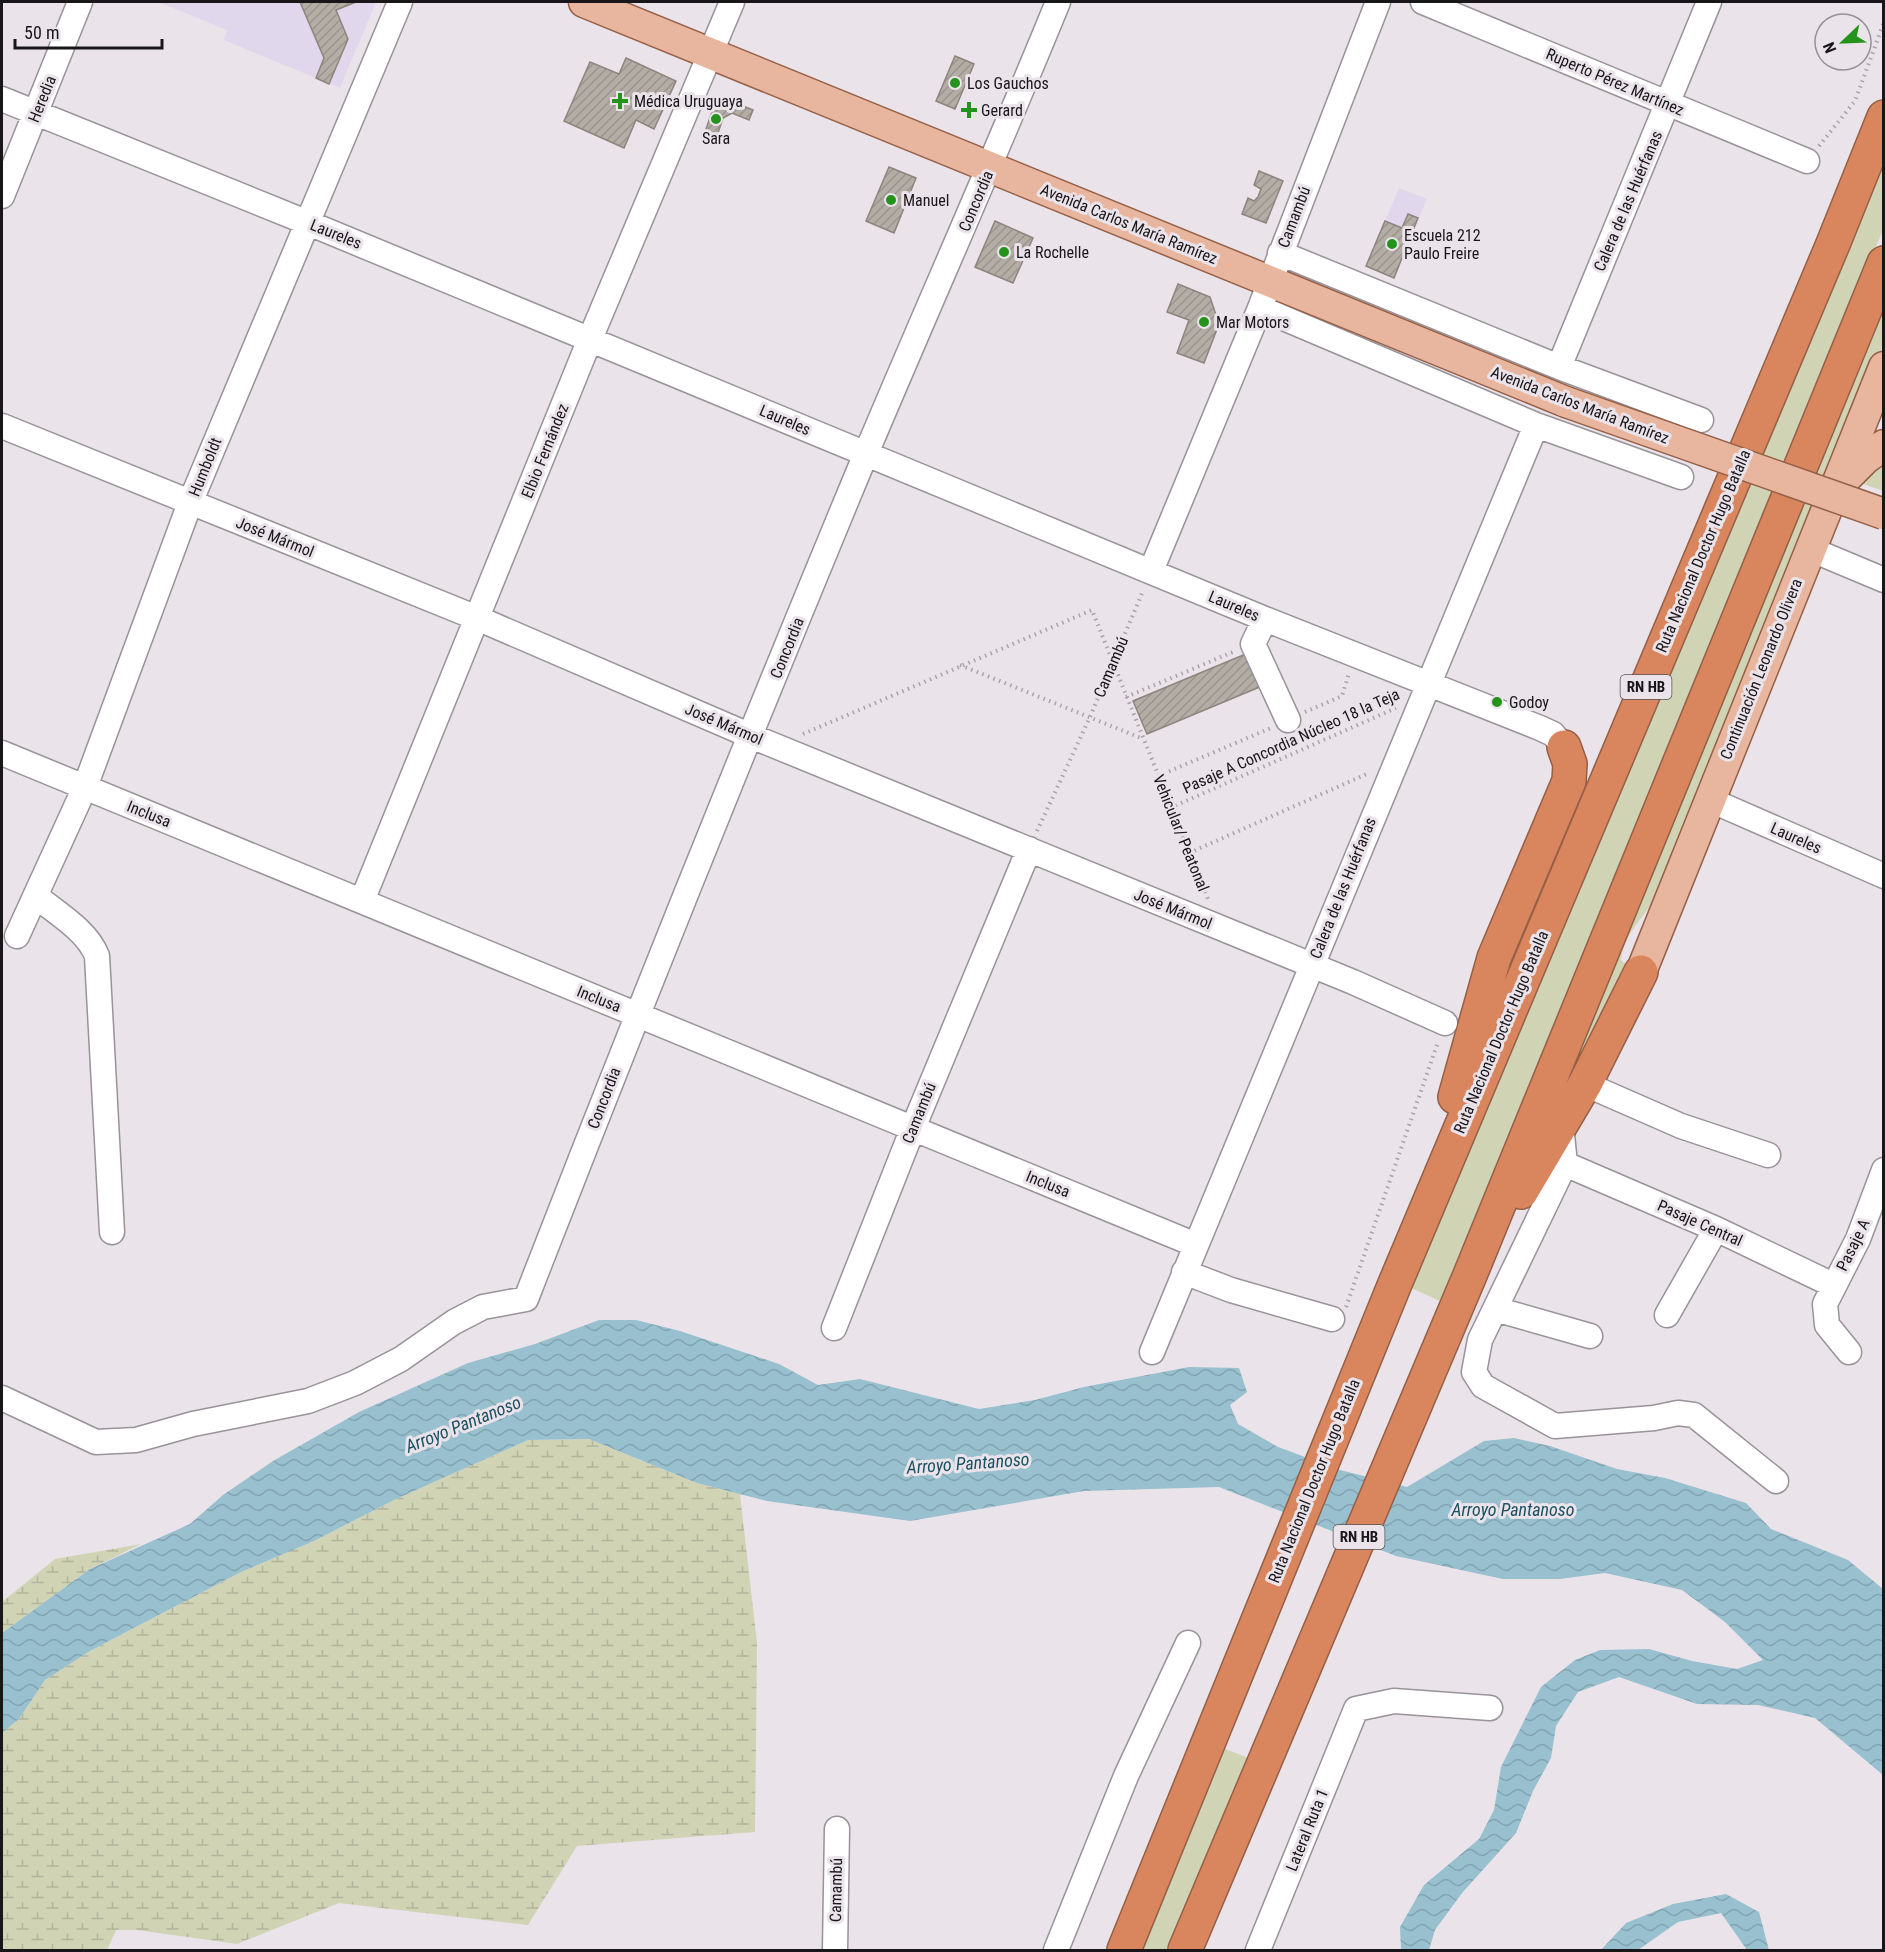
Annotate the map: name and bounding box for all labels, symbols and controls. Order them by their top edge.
scale bar [15,12,162,50]
north arrow [1813,12,1873,72]
text: 50 m [24,22,59,43]
text: N [1819,39,1840,56]
street label: Ruperto Pérez Martínez [1543,44,1687,120]
street label: Heredia [24,73,60,125]
place label: Los Gauchos [967,74,1049,93]
marker: Los Gauchos [948,76,962,90]
marker: Médica Uruguaya [611,92,629,110]
place label: Médica Uruguaya [634,92,743,111]
place label: Gerard [981,101,1023,120]
marker: Gerard [962,103,976,117]
marker: Sara [709,112,723,126]
street label: Calera de las Huérfanas [1590,128,1666,274]
place label: Sara [702,129,730,148]
street label: Concordia [955,168,997,234]
street label: Avenida Carlos María Ramírez [1038,180,1220,268]
street label: Camambú [1274,184,1314,250]
place label: Manuel [903,191,949,210]
marker: Manuel [884,193,898,207]
street label: Laureles [308,215,364,253]
place label: Escuela 212 Paulo Freire [1404,226,1481,263]
marker: Escuela 212 Paulo Freire [1385,237,1399,251]
place label: La Rochelle [1016,243,1089,262]
marker: La Rochelle [997,245,1011,259]
place label: Mar Motors [1216,313,1289,332]
marker: Mar Motors [1197,315,1211,329]
street label: Avenida Carlos María Ramírez [1488,362,1672,448]
street label: Elbio Fernández [517,401,573,501]
street label: Laureles [757,401,813,439]
street label: Humboldt [185,434,226,499]
street label: Ruta Nacional Doctor Hugo Batalla [1652,447,1754,655]
street label: José Mármol [233,513,317,561]
street label: Continuación Leonardo Olivera [1716,576,1806,762]
street label: Laureles [1206,587,1262,625]
street label: Concordia [766,615,808,681]
street label: Camambú [1090,634,1132,700]
road number: RN HB [1620,675,1672,699]
street label: Pasaje A Concordia Núcleo 18 la Teja [1180,684,1402,798]
place label: Godoy [1509,693,1549,712]
marker: Godoy [1490,695,1504,709]
street label: José Mármol [682,699,766,749]
street label: Vehicular/ Peatonal [1149,772,1213,894]
street label: Inclusa [124,797,174,831]
street label: Calera de las Huérfanas [1306,815,1380,961]
street label: Laureles [1768,818,1824,858]
street label: José Mármol [1131,885,1215,933]
street label: Ruta Nacional Doctor Hugo Batalla [1450,928,1552,1136]
street label: Inclusa [574,982,624,1016]
street label: Concordia [584,1065,624,1131]
street label: Camambú [898,1080,940,1146]
street label: Inclusa [1023,1167,1073,1201]
street label: Pasaje Central [1655,1196,1745,1250]
street label: Pasaje A [1832,1216,1874,1274]
street label: Ruta Nacional Doctor Hugo Batalla [1264,1376,1364,1586]
water label: Arroyo Pantanoso [401,1391,524,1457]
water label: Arroyo Pantanoso [905,1448,1030,1478]
water label: Arroyo Pantanoso [1450,1499,1575,1520]
road number: RN HB [1334,1525,1384,1549]
street label: Lateral Ruta 1 [1282,1786,1332,1874]
street label: Camambú [826,1858,846,1922]

